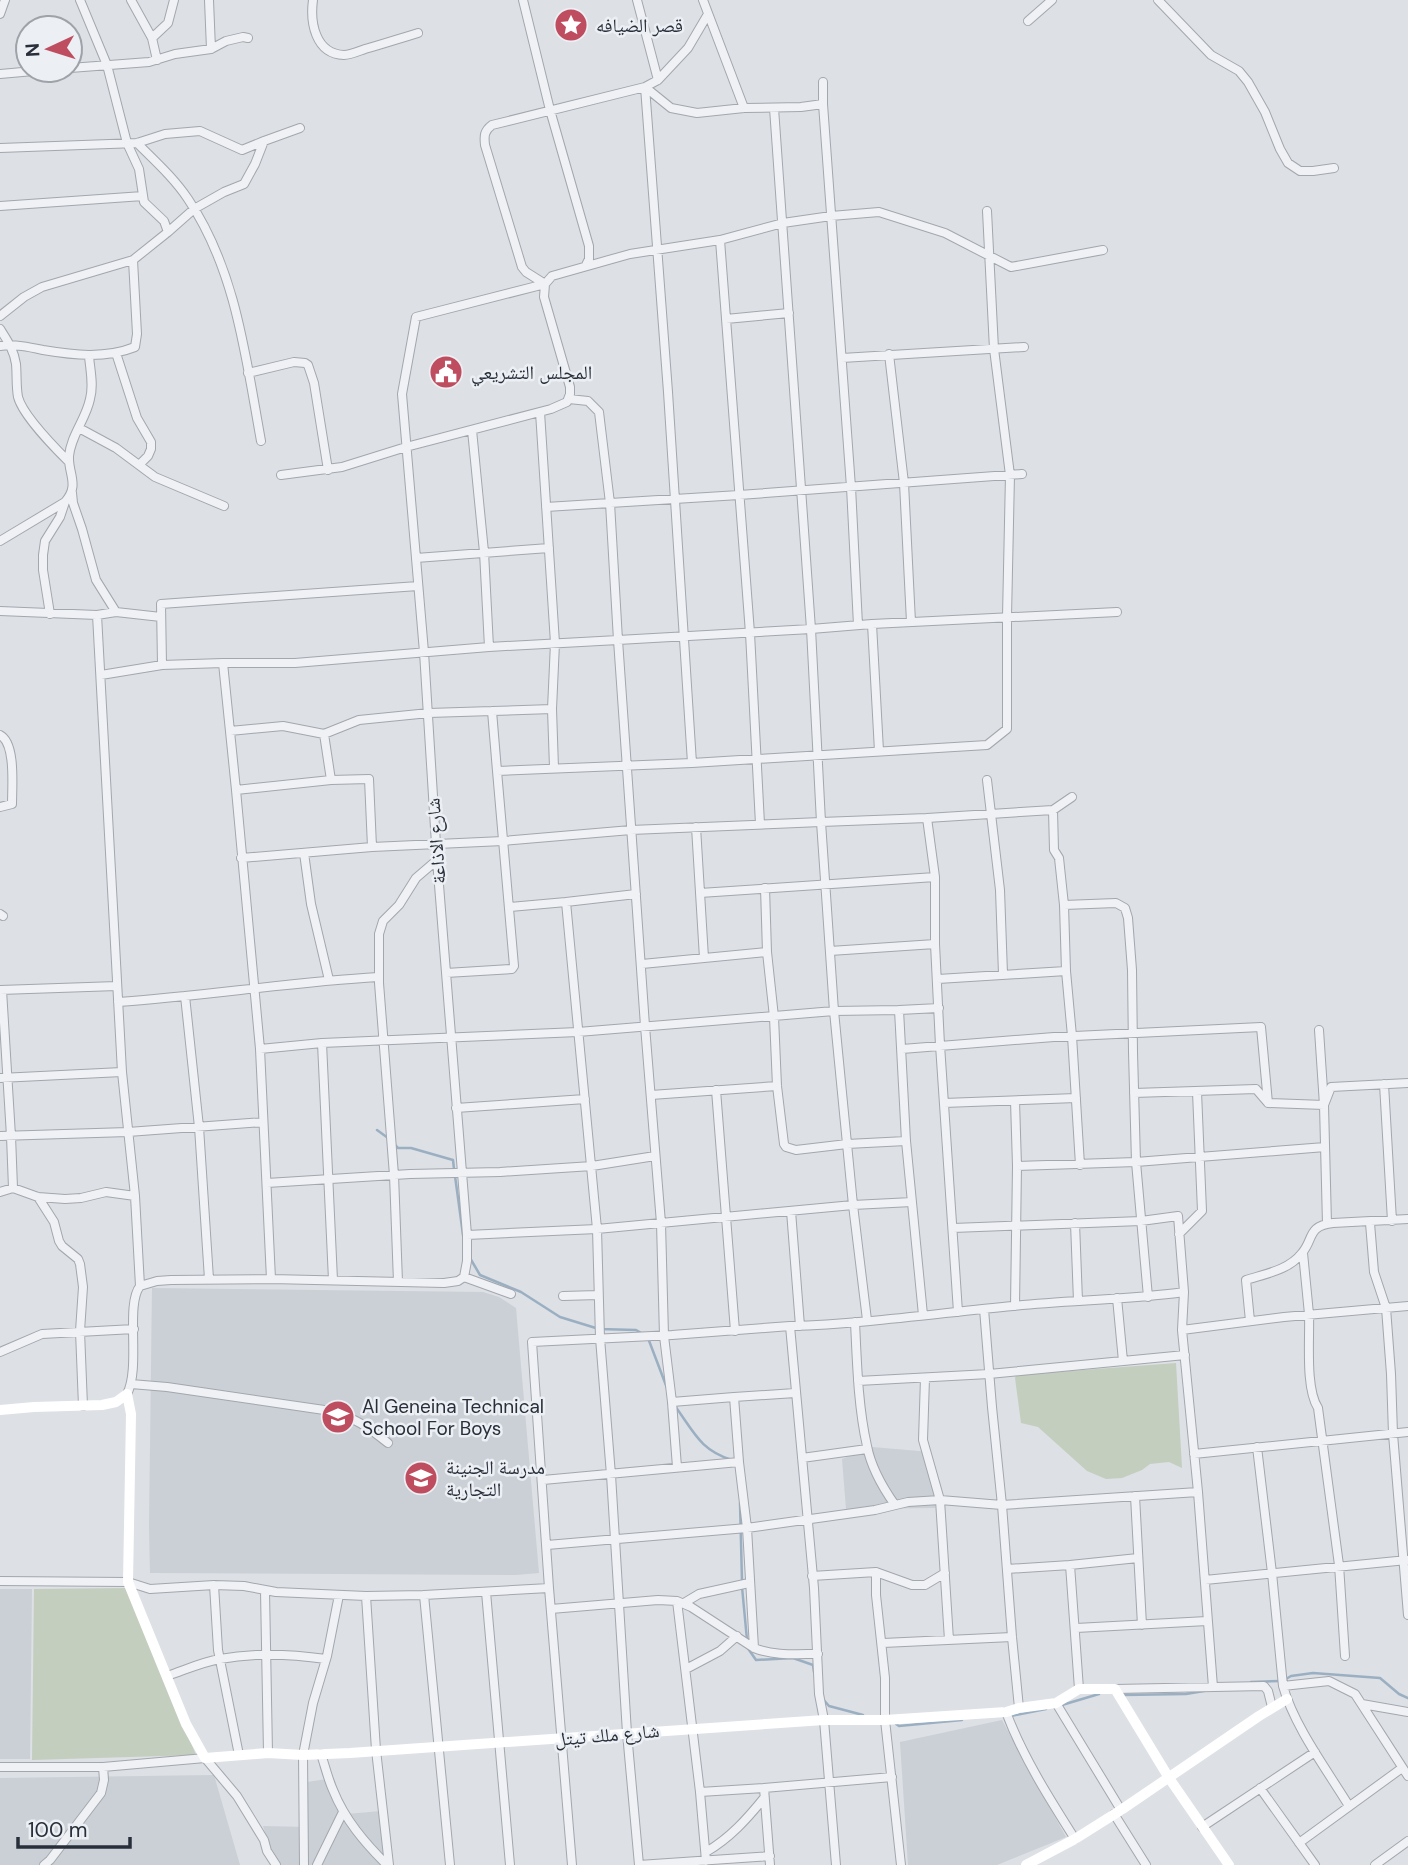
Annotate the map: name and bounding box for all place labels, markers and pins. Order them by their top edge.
place icon: قصر الضيافه [552,6,590,44]
place label: قصر الضيافه [596,13,683,38]
public building icon: المجلس التشريعي [427,353,465,391]
place label: المجلس التشريعي [471,360,592,387]
place label: Al Geneina Technical School For Boys [362,1394,544,1441]
school or university icon: Al Geneina Technical School For Boys [319,1398,357,1436]
place label: مدرسة الجنينة التجارية [446,1455,545,1502]
school or university icon: مدرسة الجنينة التجارية [402,1459,440,1497]

